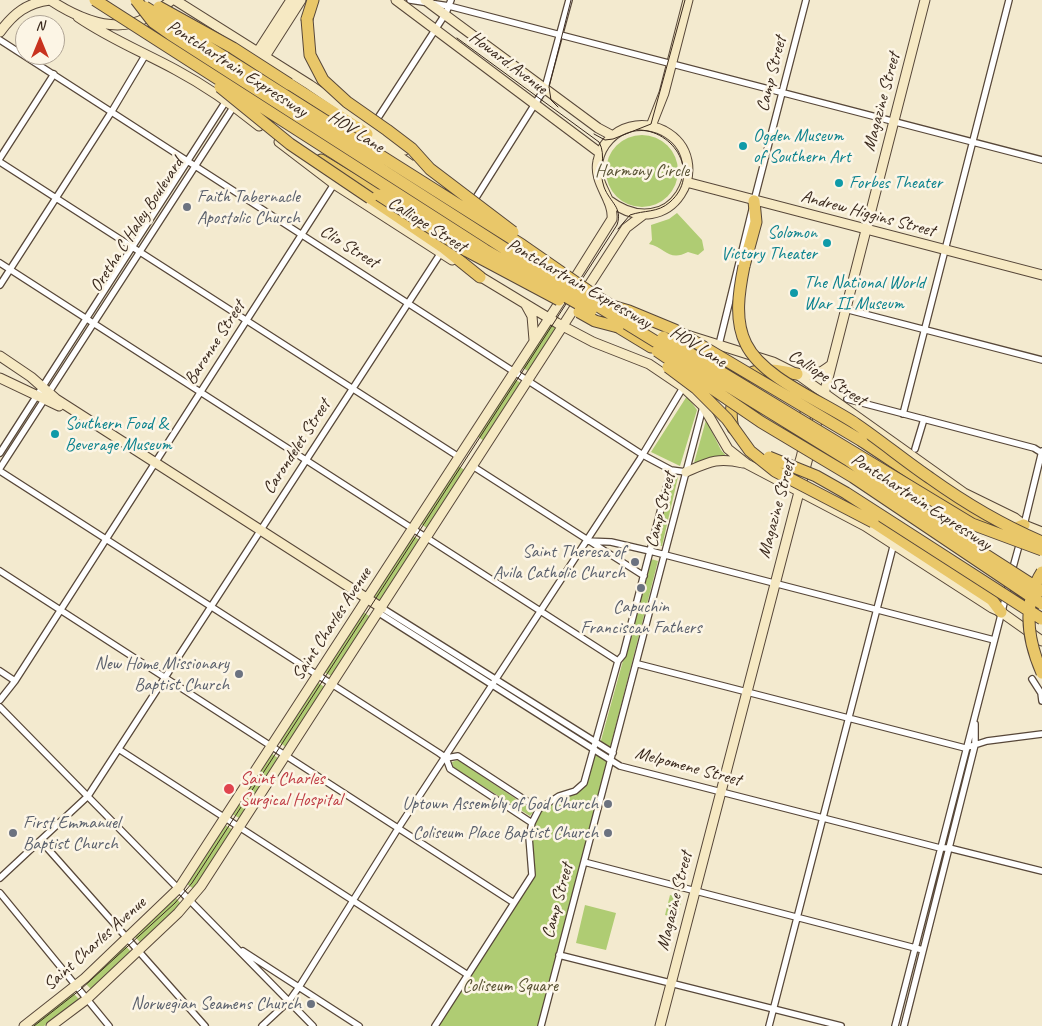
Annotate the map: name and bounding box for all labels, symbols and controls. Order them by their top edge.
north arrow [15,15,65,65]
street label: Pontchartrain Expressway [163,16,311,122]
text: N [36,17,44,34]
street label: Howard Avenue [465,27,551,99]
street label: Camp Street [752,34,792,114]
street label: Magazine Street [859,50,905,154]
street label: HOV Lane [324,106,388,158]
place label: Ogden Museum of Southern Art [753,125,851,168]
marker: Ogden Museum of Southern Art [737,140,749,152]
street label: Oretha C Haley Boulevard [86,154,188,296]
park label: Harmony Circle [595,160,689,182]
place label: Forbes Theater [849,172,942,194]
marker: Forbes Theater [833,177,845,189]
place label: Faith Tabernacle Apostolic Church [197,186,300,228]
street label: Andrew Higgins Street [799,186,937,242]
street label: Calliope Street [384,192,470,258]
marker: Faith Tabernacle Apostolic Church [181,201,193,213]
street label: Clio Street [316,221,382,273]
place label: Solomon Victory Theater [721,222,817,264]
street label: Pontchartrain Expressway [503,234,655,334]
marker: Solomon Victory Theater [821,237,833,249]
place label: The National World War II Museum [804,272,925,314]
marker: The National World War II Museum [788,287,800,299]
street label: Baronne Street [180,297,250,389]
street label: HOV Lane [666,321,730,373]
street label: Calliope Street [784,345,870,411]
street label: Carondelet Street [258,396,336,498]
place label: Southern Food & Beverage Museum [65,413,172,456]
marker: Southern Food & Beverage Museum [49,428,61,440]
street label: Pontchartrain Expressway [847,449,995,555]
street label: Magazine Street [754,457,800,561]
street label: Camp Street [641,470,681,550]
place label: Saint Theresa of Avila Catholic Church [493,541,625,584]
marker: Saint Theresa of Avila Catholic Church [629,556,641,568]
street label: Saint Charles Avenue [287,564,377,684]
marker: Capuchin Franciscan Fathers [635,582,647,594]
place label: Capuchin Franciscan Fathers [581,596,701,638]
place label: New Home Missionary Baptist Church [95,653,229,696]
marker: New Home Missionary Baptist Church [233,668,245,680]
street label: Melpomene Street [633,743,743,791]
place label: Saint Charles Surgical Hospital [240,768,342,811]
marker: Saint Charles Surgical Hospital [222,782,236,796]
place label: Uptown Assembly of God Church [402,793,598,815]
marker: Uptown Assembly of God Church [602,798,614,810]
place label: First Emmanuel Baptist Church [23,812,120,854]
place label: Coliseum Place Baptist Church [413,822,598,844]
marker: First Emmanuel Baptist Church [7,827,19,839]
marker: Coliseum Place Baptist Church [602,827,614,839]
street label: Magazine Street [652,849,698,953]
street label: Camp Street [538,861,578,941]
street label: Saint Charles Avenue [39,892,151,996]
park label: Coliseum Square [462,975,558,997]
place label: Norwegian Seamens Church [131,993,301,1015]
marker: Norwegian Seamens Church [305,998,317,1010]

